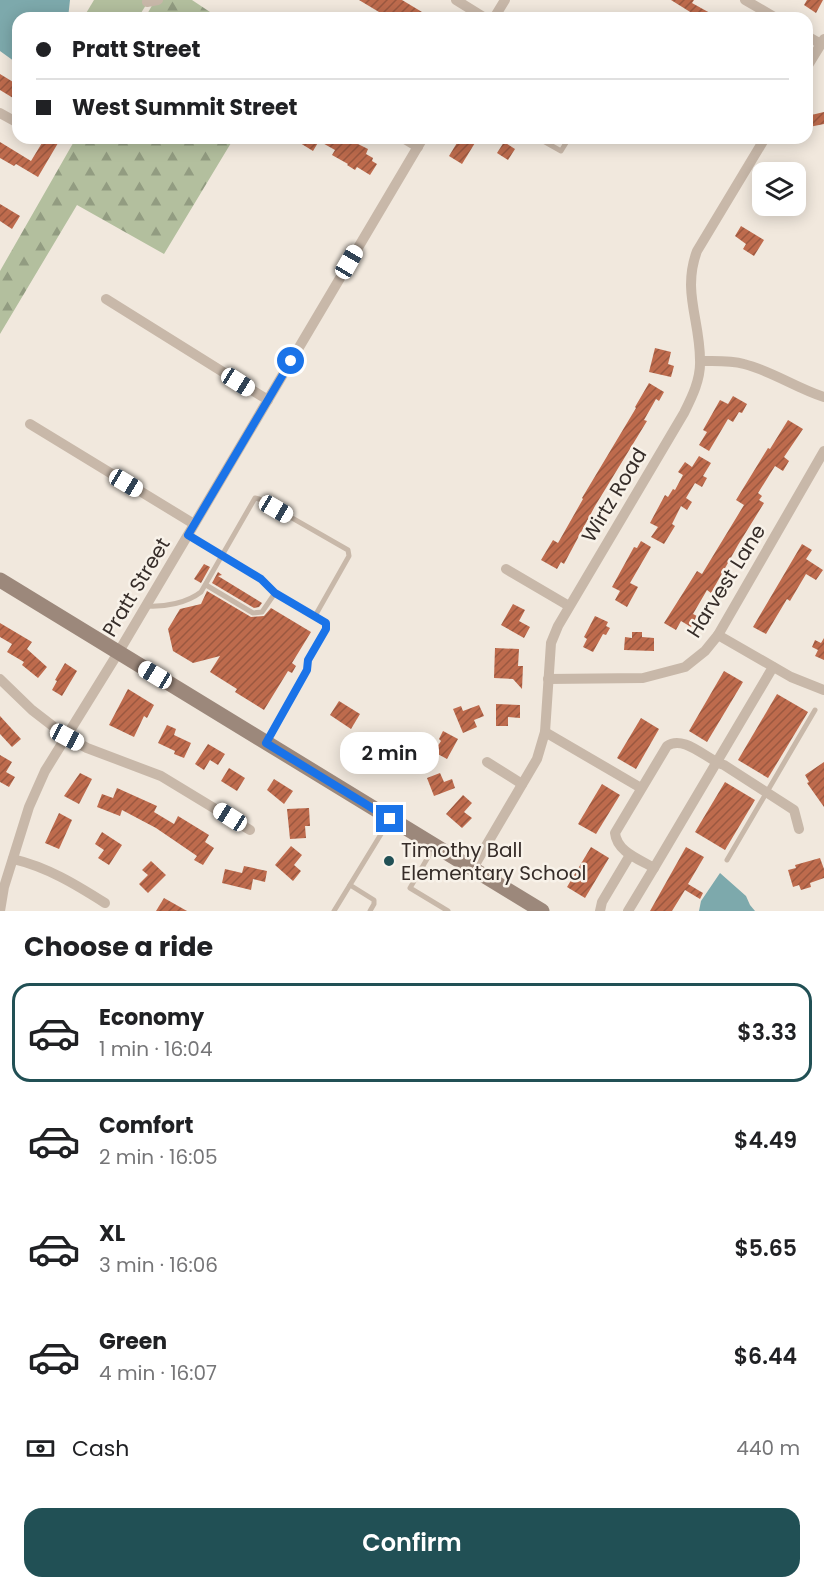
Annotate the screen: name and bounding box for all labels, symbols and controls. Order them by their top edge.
text: Pratt Street [72,34,201,65]
text: West Summit Street [72,92,298,123]
map controls [752,162,806,216]
button: layers [752,162,806,216]
car [332,242,366,282]
route start [277,347,304,374]
car [218,365,258,399]
street label: Wirtz Road [575,443,653,547]
car [106,466,146,500]
car [256,492,296,526]
street label: Harvest Lane [680,519,772,643]
street label: Pratt Street [95,532,177,642]
car [135,658,175,692]
car [47,721,87,753]
callout: 2 min [340,732,440,774]
text: 2 min [362,739,417,767]
car [210,800,250,834]
route end [376,805,403,832]
place label: Timothy Ball Elementary School [401,836,586,887]
marker: Timothy Ball Elementary School [382,854,396,868]
text: Choose a ride [24,928,213,965]
text: Economy [99,1002,204,1033]
icon: car [27,1006,81,1060]
text: $3.33 [737,1017,797,1048]
text: 1 min · 16:04 [99,1035,212,1063]
text: Comfort [99,1110,193,1141]
icon: car [27,1114,81,1168]
text: $4.49 [734,1125,797,1156]
text: 2 min · 16:05 [99,1143,218,1171]
text: XL [99,1218,125,1249]
icon: car [27,1222,81,1276]
text: $5.65 [734,1233,797,1264]
text: 3 min · 16:06 [99,1251,218,1279]
text: Green [99,1326,167,1357]
icon: car [27,1330,81,1384]
text: $6.44 [734,1341,797,1372]
text: 4 min · 16:07 [99,1359,217,1387]
icon: cash [24,1432,57,1465]
text: Cash [72,1433,129,1464]
text: 440 m [736,1434,800,1462]
button: Confirm [24,1508,800,1577]

